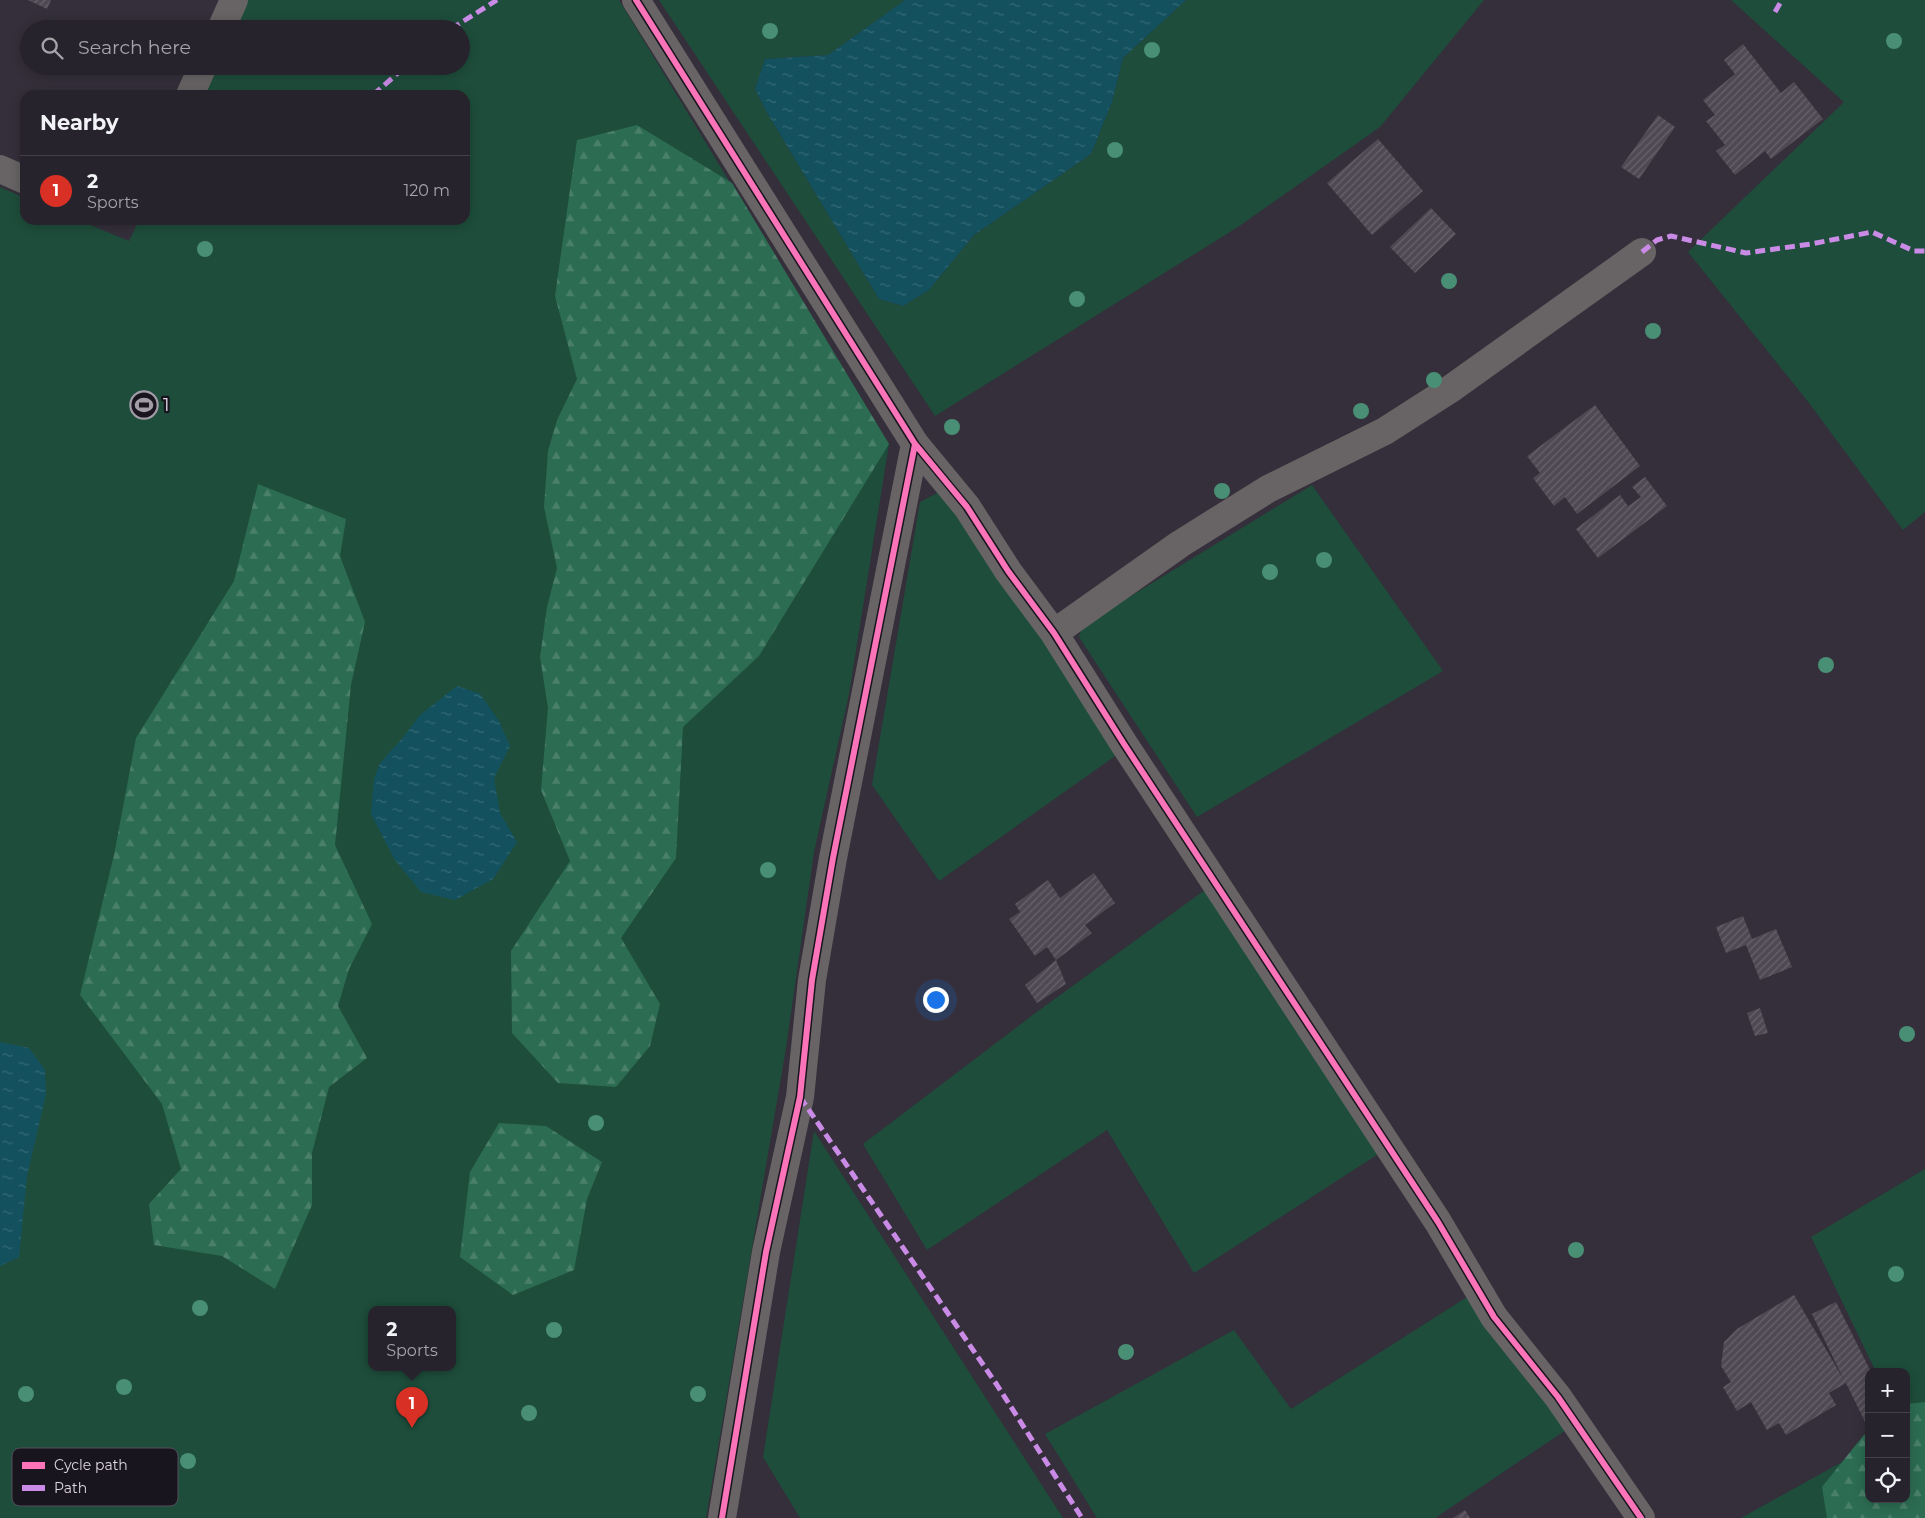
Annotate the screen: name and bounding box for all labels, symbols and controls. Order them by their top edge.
search box [20,20,470,75]
icon: search [38,34,66,62]
text: Search here [78,36,191,59]
text: Nearby [40,110,119,135]
text: 2 [87,170,98,193]
text: 1 [53,181,59,200]
text: 120 m [403,181,450,200]
text: Sports [87,193,139,212]
sports icon: 1 [129,390,159,420]
place label: 1 [163,394,170,416]
your location [923,987,949,1013]
popup [368,1306,456,1371]
text: 2 [386,1318,397,1341]
text: Sports [386,1341,438,1360]
map controls [1865,1368,1910,1503]
button: + [1865,1368,1910,1413]
pin: 1 [396,1387,428,1428]
button: − [1865,1413,1910,1458]
legend [12,1448,178,1506]
text: Cycle path [54,1456,128,1474]
button: locate [1865,1458,1910,1503]
text: Path [54,1479,87,1497]

